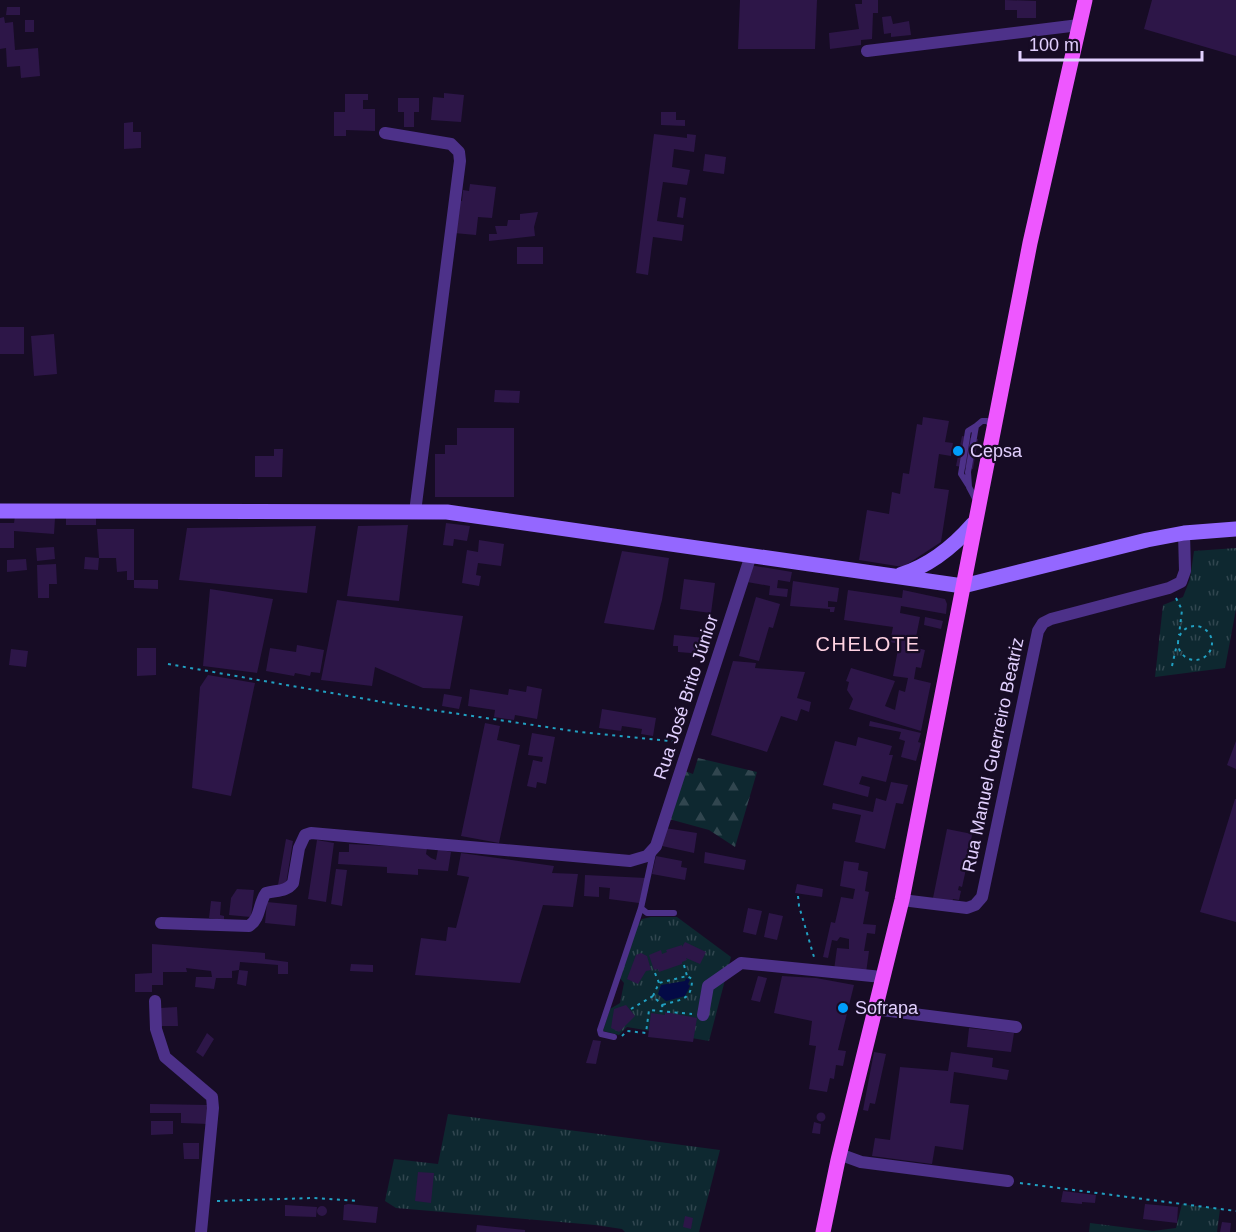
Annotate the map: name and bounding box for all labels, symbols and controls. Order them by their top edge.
scale bar [1020,24,1202,62]
text: 100 m [1029,35,1079,55]
place label: Cepsa [970,441,1023,461]
marker: Cepsa [951,444,965,458]
street label: Rua José Brito Júnior [650,612,722,782]
district label: CHELOTE [816,633,920,655]
street label: Rua Manuel Guerreiro Beatriz [958,636,1028,874]
place label: Sofrapa [855,998,919,1018]
marker: Sofrapa [836,1001,850,1015]

